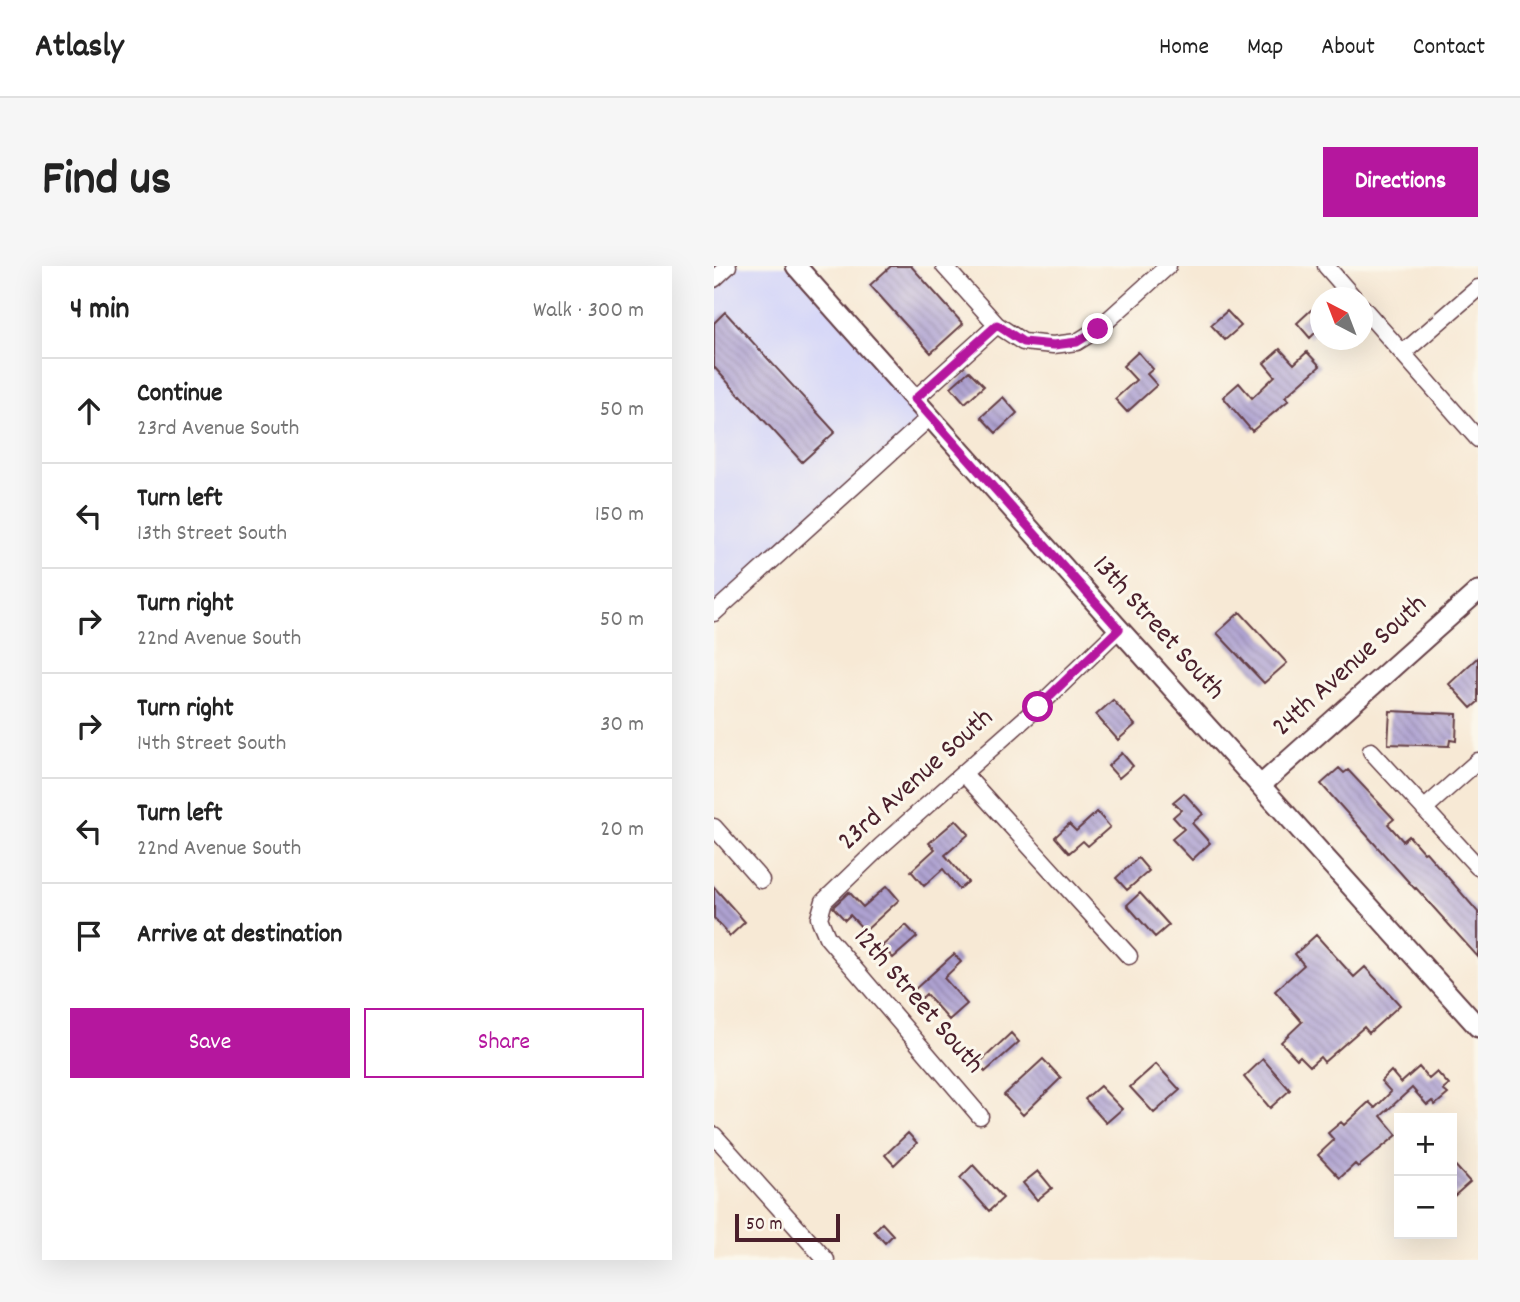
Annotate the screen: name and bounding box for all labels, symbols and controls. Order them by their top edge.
text: Atlasly [35,25,124,72]
text: Home [1159,31,1209,65]
text: Map [1247,31,1283,65]
text: About [1321,31,1375,65]
text: Contact [1413,31,1485,65]
text: Find us [42,147,171,217]
button: Directions [1323,147,1478,217]
north arrow [1310,287,1373,350]
text: 4 min [70,290,129,333]
text: Walk · 300 m [533,295,644,328]
route end [1082,313,1113,344]
text: Continue [137,376,222,413]
icon: ahead [70,392,108,430]
text: 50 m [600,394,644,427]
text: 23rd Avenue South [137,413,299,446]
text: Turn left [137,481,223,518]
icon: left [70,497,108,535]
text: 150 m [595,499,644,532]
text: 13th Street South [137,518,287,551]
street label: 13th Street South [1081,548,1233,710]
text: Turn right [137,586,234,623]
street label: 24th Avenue South [1265,586,1437,748]
icon: right [70,602,108,640]
text: 50 m [600,604,644,637]
text: 22nd Avenue South [137,623,301,656]
text: Turn right [137,691,234,728]
route start [1022,691,1053,722]
street label: 23rd Avenue South [830,700,1004,862]
icon: right [70,707,108,745]
text: 30 m [600,709,644,742]
text: 14th Street South [137,728,286,761]
text: Turn left [137,796,223,833]
icon: left [70,812,108,850]
text: 20 m [600,814,644,847]
text: 22nd Avenue South [137,833,301,866]
icon: arrive [70,917,108,955]
text: Arrive at destination [137,917,342,954]
street label: 12th Street South [842,920,992,1084]
button: Save [70,1008,350,1078]
button: Share [364,1008,644,1078]
map controls [1394,1113,1457,1239]
button: + [1394,1113,1457,1176]
button: − [1394,1176,1457,1239]
scale bar [735,1211,840,1243]
text: 50 m [746,1212,783,1239]

